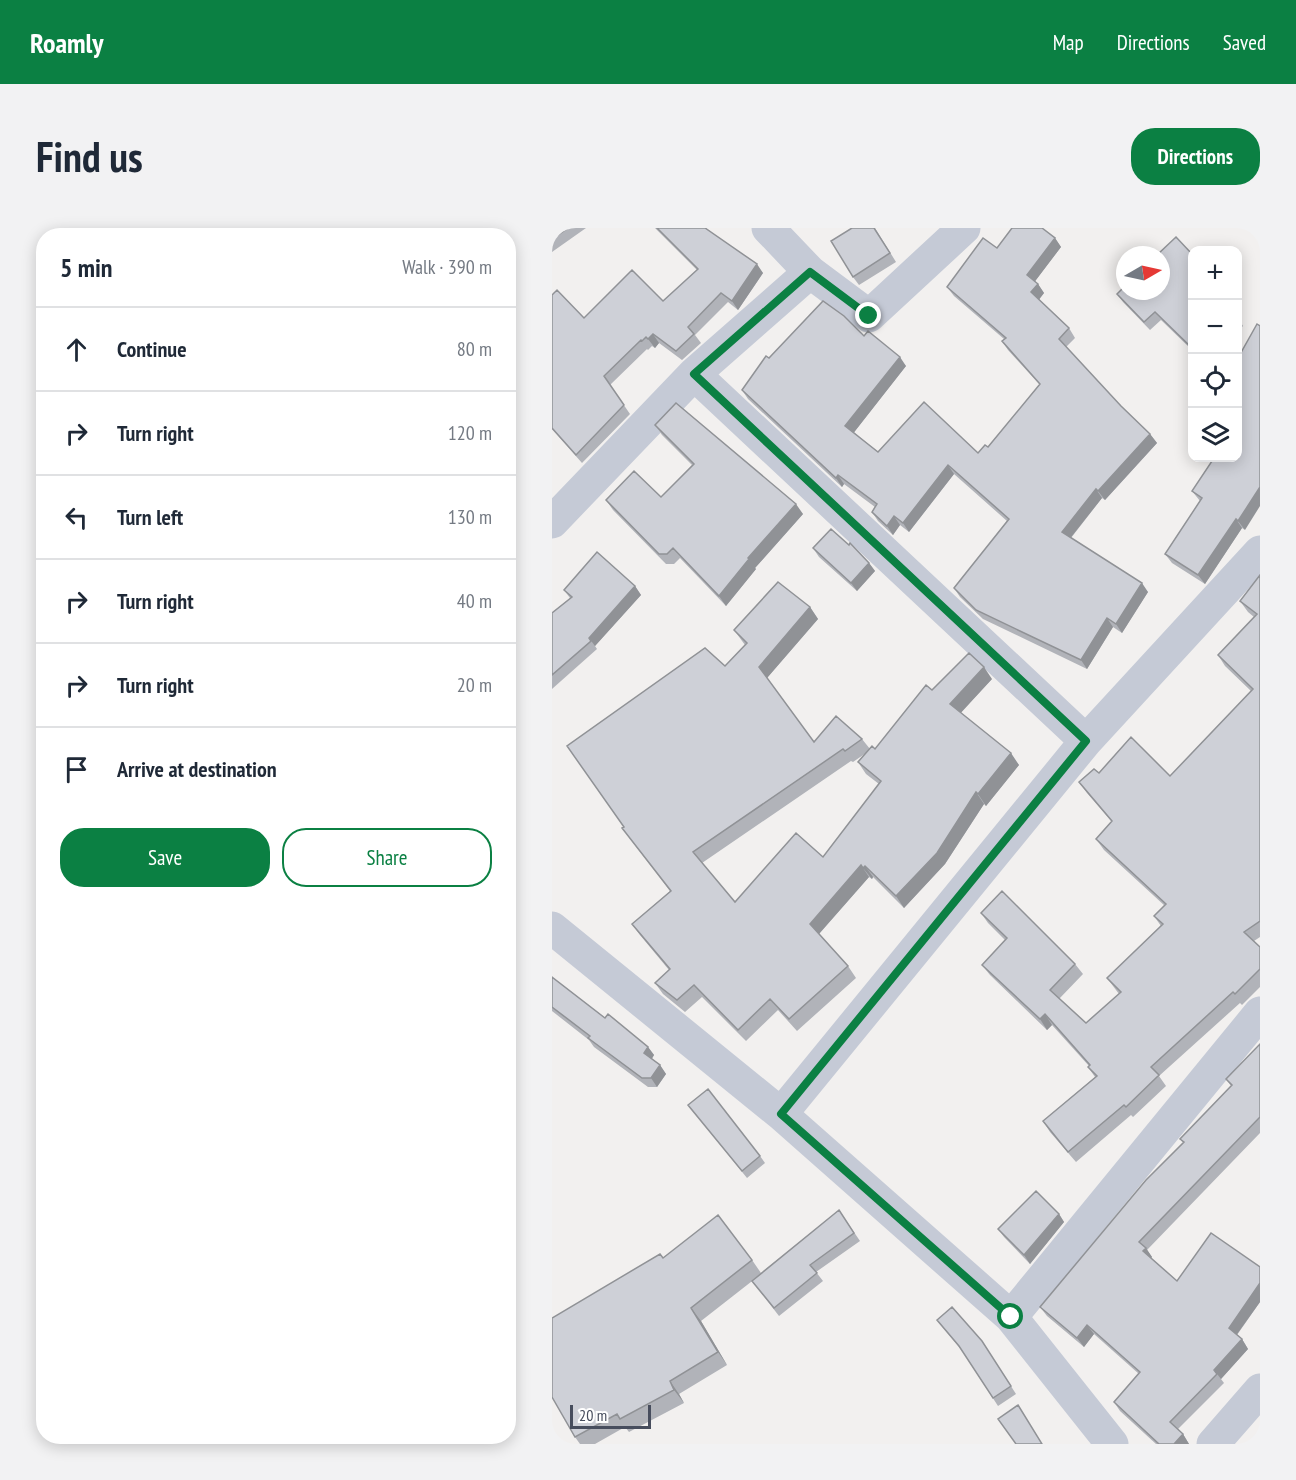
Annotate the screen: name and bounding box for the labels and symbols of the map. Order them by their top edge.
north arrow [1116,246,1170,300]
route end [855,302,881,328]
route start [997,1303,1023,1329]
scale bar [570,1402,651,1430]

